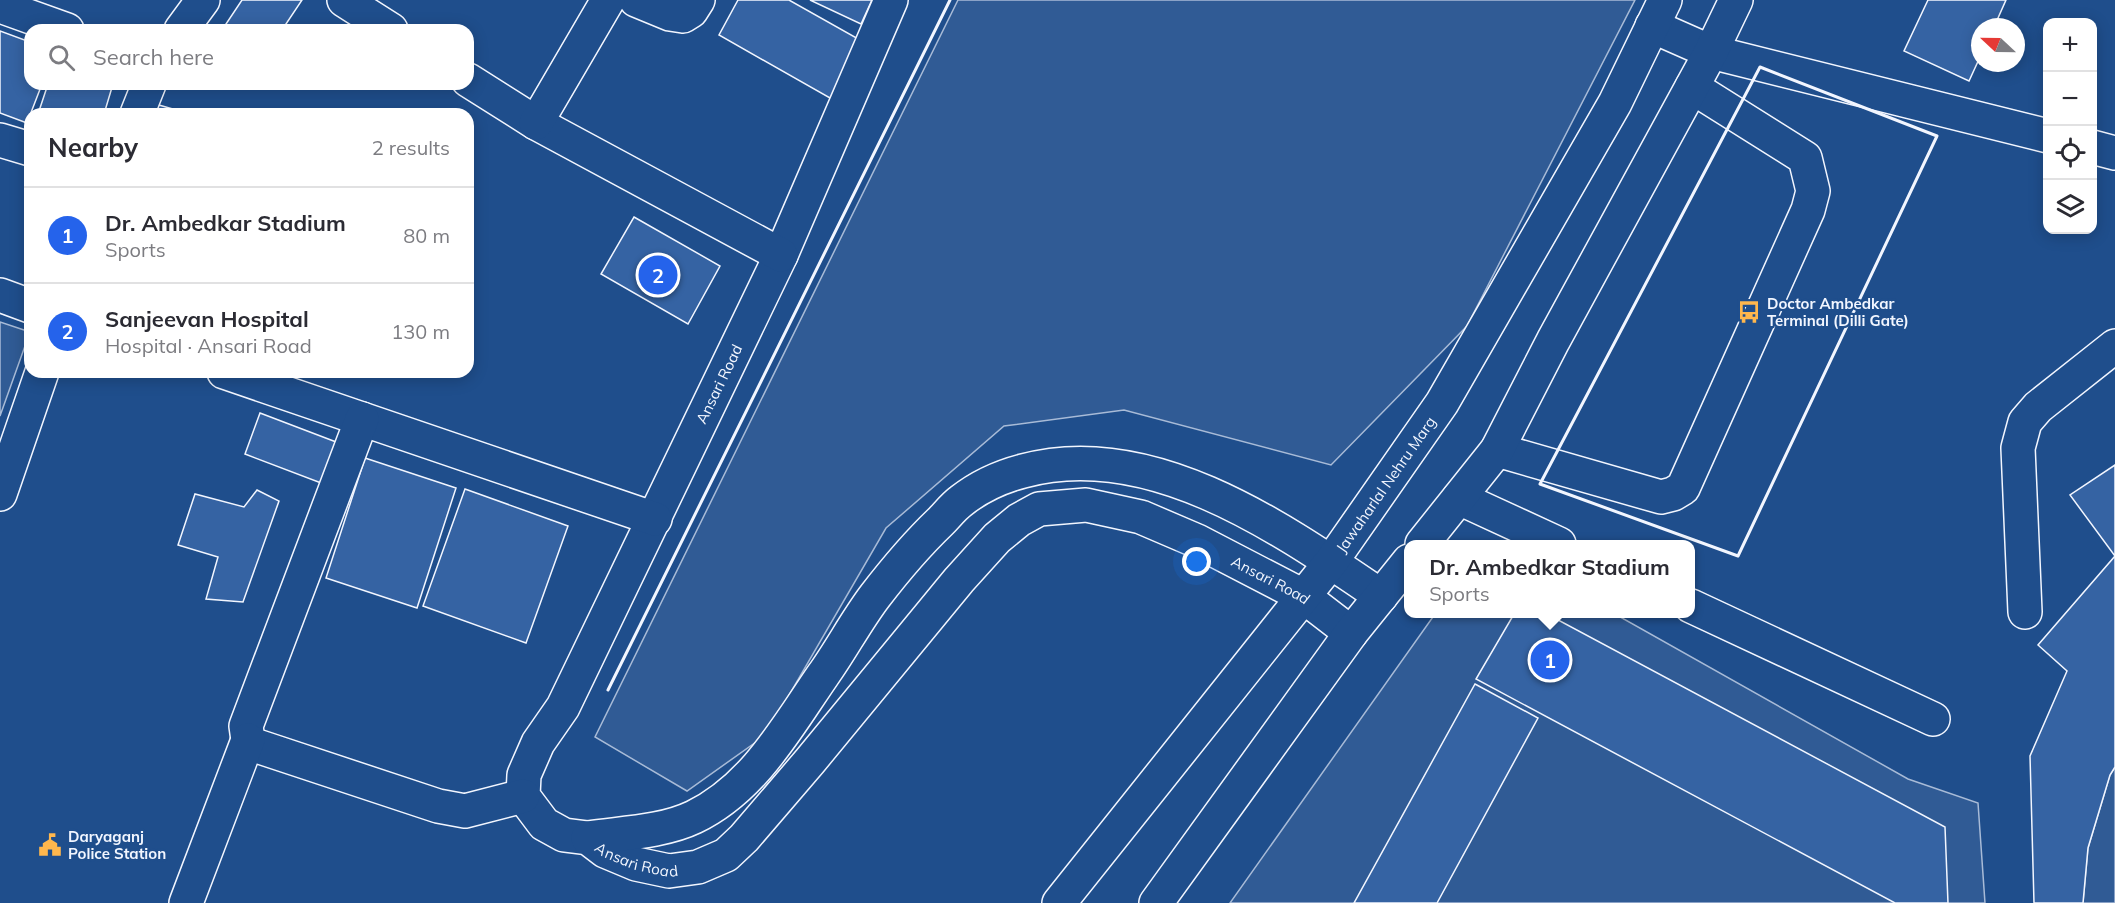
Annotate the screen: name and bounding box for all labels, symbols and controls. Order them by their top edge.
north arrow [1971,18,2025,72]
map controls [2043,18,2097,234]
button: + [2043,18,2097,72]
search box [24,24,474,90]
icon: search [45,41,78,74]
text: Search here [93,43,214,71]
button: − [2043,72,2097,126]
button: locate [2043,126,2097,180]
text: Nearby [48,131,138,164]
text: 2 results [372,135,450,160]
button: layers [2043,180,2097,234]
text: Dr. Ambedkar Stadium [105,209,346,237]
text: 1 [62,223,74,248]
text: 80 m [403,223,450,248]
text: Sports [105,237,166,262]
pin: 2 [638,252,678,298]
place label: Doctor Ambedkar Terminal (Dilli Gate) [1767,294,1909,330]
bus stop icon: Doctor Ambedkar Terminal (Dilli Gate) [1736,299,1762,325]
text: Sanjeevan Hospital [105,305,309,333]
text: 2 [62,319,74,344]
text: 130 m [391,319,450,344]
text: Hospital · Ansari Road [105,333,312,358]
street label: Ansari Road [692,341,746,427]
street label: Jawaharlal Nehru Marg [1331,413,1439,556]
popup [1404,540,1695,618]
your location [1182,547,1211,576]
street label: Ansari Road [1228,551,1314,608]
text: Dr. Ambedkar Stadium [1429,553,1670,581]
text: Sports [1429,581,1490,606]
pin: 1 [1530,638,1570,682]
place label: Daryaganj Police Station [68,827,166,863]
public building icon: Daryaganj Police Station [37,832,63,858]
street label: Ansari Road [591,838,679,880]

